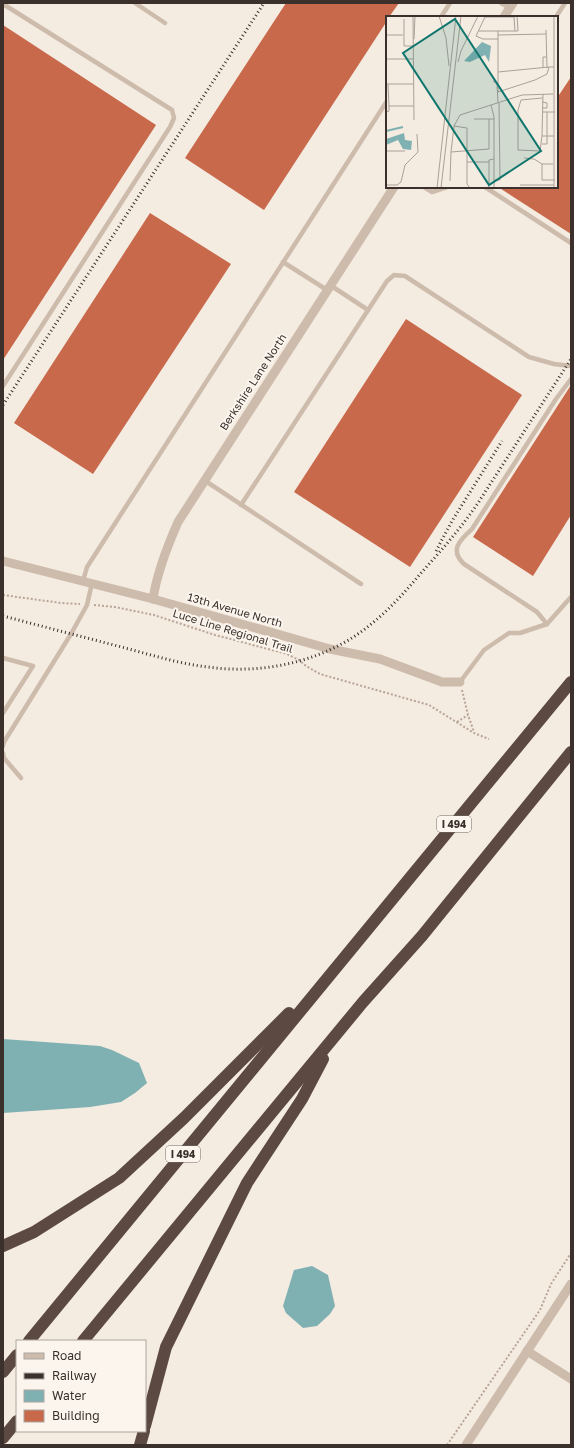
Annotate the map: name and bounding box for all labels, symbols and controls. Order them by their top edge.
inset map [386,16,558,188]
street label: Berkshire Lane North [217,331,289,432]
street label: 13th Avenue North [186,590,284,629]
street label: Luce Line Regional Trail [171,606,295,655]
road number: I 494 [437,816,471,832]
road number: I 494 [166,1146,200,1162]
legend [16,1340,146,1432]
text: Road [52,1348,81,1363]
text: Railway [52,1368,97,1383]
text: Water [52,1388,86,1403]
text: Building [52,1408,100,1423]

